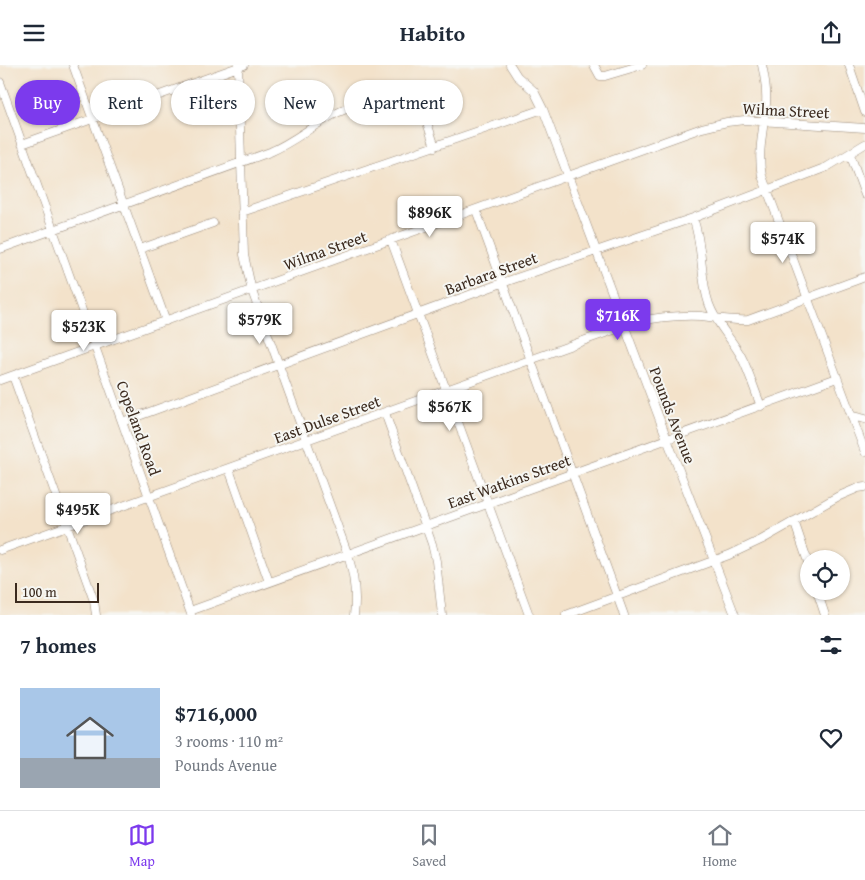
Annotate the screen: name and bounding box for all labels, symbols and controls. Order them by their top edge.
text: Habito [400,17,465,49]
icon: menu [20,19,48,47]
icon: share [817,19,845,47]
chip: Buy [15,80,80,125]
chip: Rent [90,80,161,125]
chip: Filters [171,80,255,125]
chip: New [265,80,334,125]
chip: Apartment [344,80,463,125]
street label: Wilma Street [742,96,831,124]
pin: $896K [395,195,465,238]
text: $896K [408,200,452,224]
pin: $574K [748,221,818,264]
street label: Wilma Street [280,224,370,276]
text: $574K [761,226,805,250]
street label: Barbara Street [441,245,541,301]
pin: $716K [583,299,653,341]
pin: $579K [225,303,295,345]
text: $716K [596,303,640,327]
text: $579K [238,307,282,331]
pin: $523K [49,309,119,352]
text: $523K [62,314,106,338]
street label: Pounds Avenue [644,363,702,467]
street label: Copeland Road [111,377,167,479]
street label: East Dulse Street [270,388,384,449]
pin: $567K [415,389,485,432]
text: $567K [428,394,472,418]
street label: East Watkins Street [444,447,574,514]
pin: $495K [43,493,113,535]
text: $495K [56,497,100,521]
map controls [800,550,850,600]
button: locate [800,550,850,600]
scale bar [15,580,99,603]
text: 100 m [22,582,57,602]
text: 7 homes [20,630,96,661]
icon: filters [817,631,845,659]
text: $716,000 [175,698,257,729]
icon: home [60,708,120,768]
icon: heart [817,724,845,752]
text: 3 rooms · 110 m² [175,729,283,753]
text: Pounds Avenue [175,753,277,777]
tab: Map [128,821,156,871]
tab: Saved [412,821,446,871]
tab: Home [702,821,737,871]

